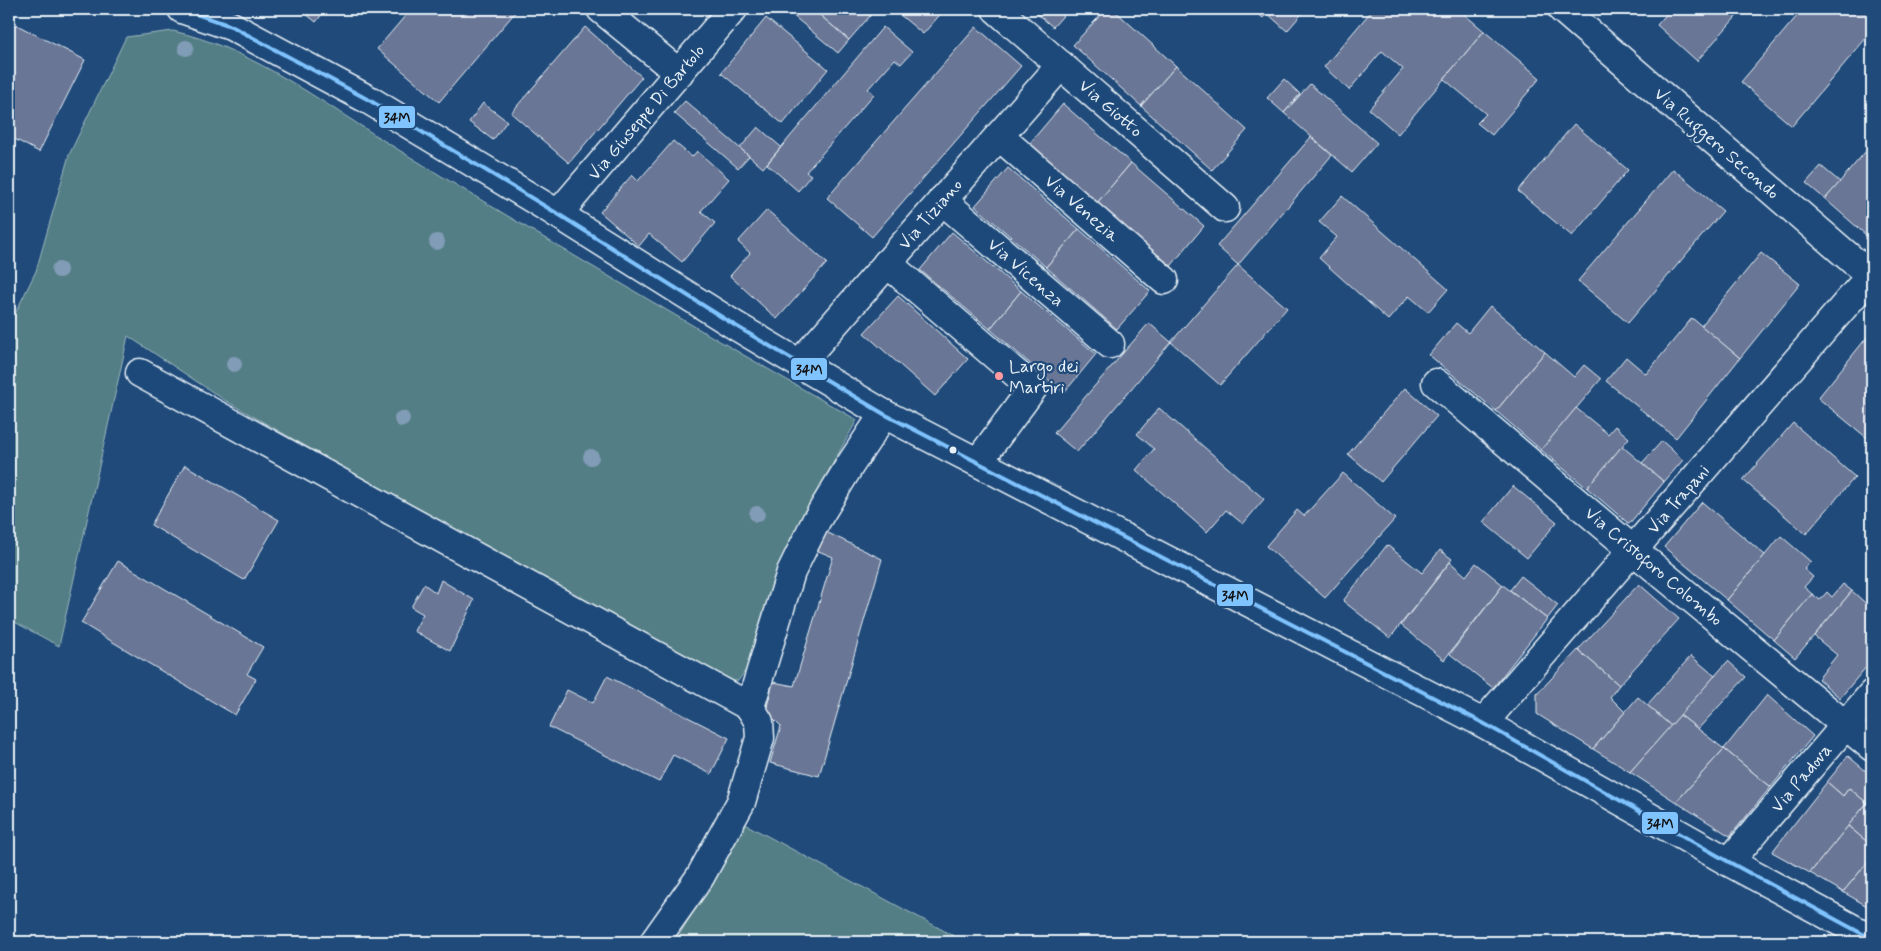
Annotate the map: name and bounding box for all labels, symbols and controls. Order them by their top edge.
street label: Via Giuseppe Di Bartolo [583,40,711,186]
street label: Via Giotto [1073,74,1147,143]
street label: Via Ruggero Secondo [1647,83,1784,207]
line badge: 34M [378,105,416,129]
text: 34M [383,109,411,127]
street label: Via Venezia [1039,170,1124,248]
street label: Via Tiziano [893,174,968,255]
street label: Via Vicenza [982,233,1069,313]
place label: Largo dei Martiri [1009,355,1079,400]
line badge: 34M [790,357,828,381]
text: 34M [795,361,823,379]
marker: Largo dei Martiri [993,370,1005,382]
unlabelled marker [948,445,958,455]
street label: Via Trapani [1642,460,1716,540]
street label: Via Cristoforo Colombo [1578,502,1728,633]
line badge: 34M [1216,583,1254,607]
text: 34M [1221,587,1249,605]
street label: Via Padova [1766,739,1838,818]
line badge: 34M [1641,811,1679,835]
text: 34M [1646,815,1674,833]

